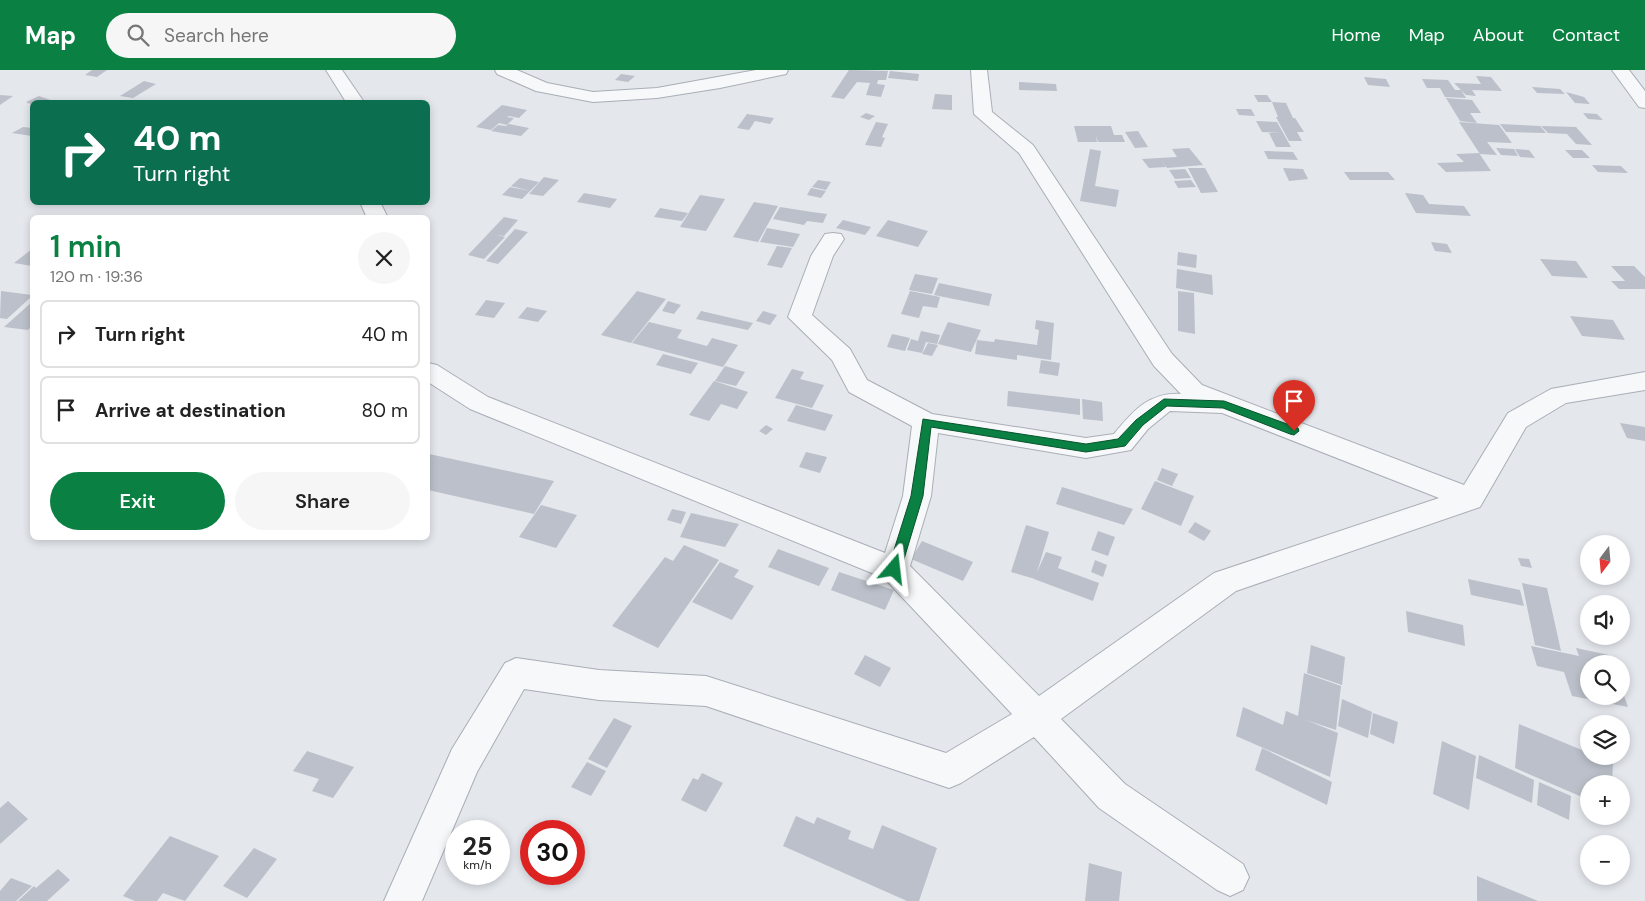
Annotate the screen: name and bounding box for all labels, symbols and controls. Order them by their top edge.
search box [106,13,456,58]
text: Map [25,20,76,51]
icon: search [124,21,152,49]
text: Search here [164,23,269,48]
text: Home [1331,23,1381,47]
text: Map [1409,23,1445,47]
text: About [1473,23,1524,47]
text: Contact [1552,23,1620,47]
text: 40 m [133,115,222,161]
icon: right [50,120,115,185]
text: Turn right [133,159,230,188]
text: 1 min [50,227,122,266]
button: close [358,232,410,284]
text: 120 m · 19:36 [50,266,143,287]
icon: right [52,320,80,348]
text: Turn right [95,322,185,347]
text: 40 m [361,322,408,347]
pin [1273,380,1315,431]
icon: arrive [1280,387,1308,415]
icon: arrive [52,396,80,424]
text: Arrive at destination [95,398,286,423]
text: 80 m [361,398,408,423]
button: Exit [50,472,225,530]
button: Share [235,472,410,530]
north arrow [1580,535,1630,585]
map controls [1580,535,1630,885]
position arrow [867,542,919,594]
button: sound [1580,595,1630,645]
button: search [1580,655,1630,705]
button: layers [1580,715,1630,765]
button: + [1580,775,1630,825]
speed limit sign: 30 [520,820,585,885]
text: 25 [463,830,492,863]
button: − [1580,835,1630,885]
text: km/h [463,857,492,873]

